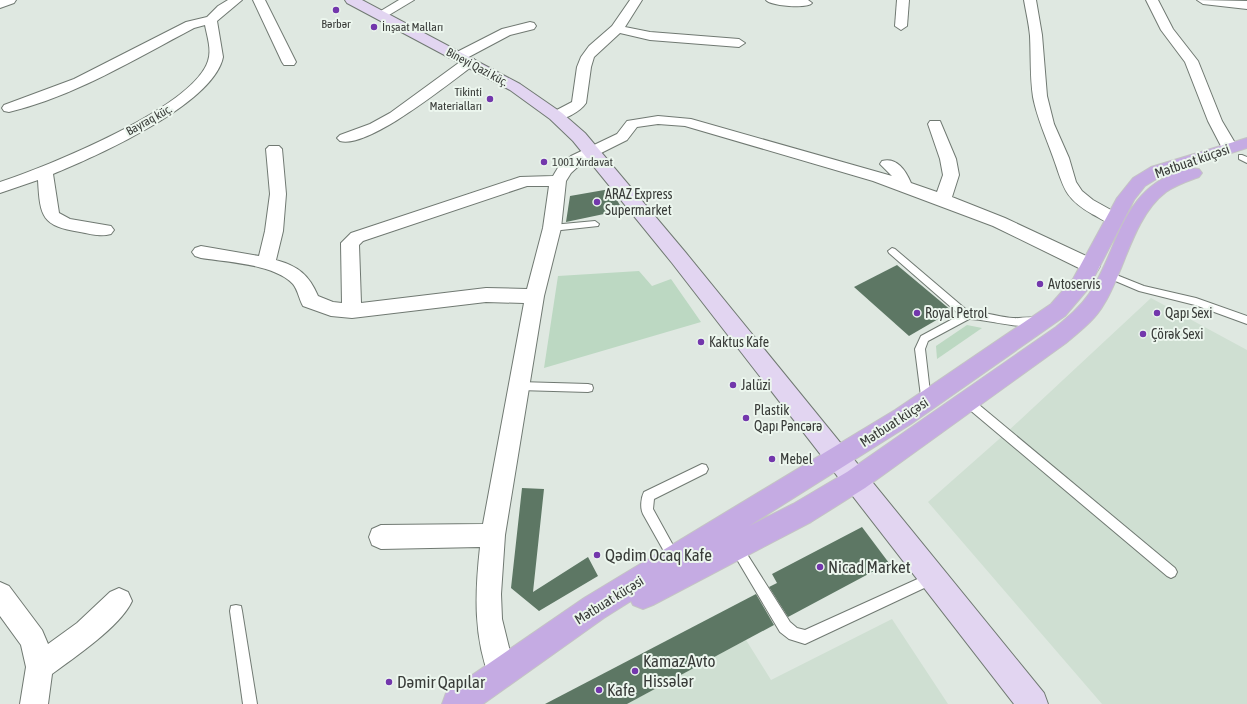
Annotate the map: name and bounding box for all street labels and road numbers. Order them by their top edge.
street label: Bineyi Qazi küç. [444,45,510,89]
street label: Bayraq küç. [124,102,174,138]
street label: Mətbuat küçəsi [1152,141,1232,181]
street label: Mətbuat küçəsi [857,394,931,450]
street label: Mətbuat küçəsi [572,572,646,628]

